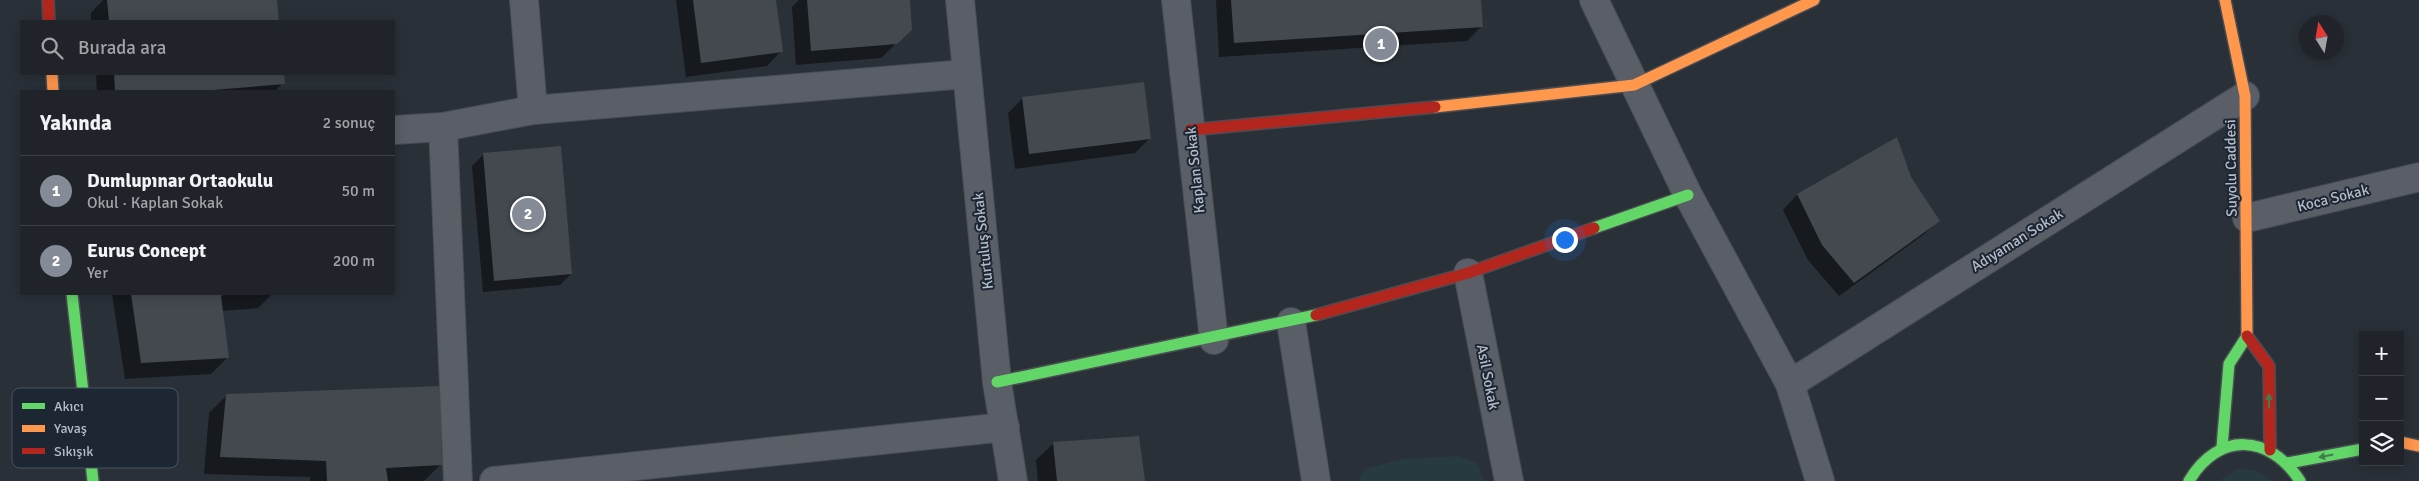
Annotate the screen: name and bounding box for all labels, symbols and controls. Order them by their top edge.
north arrow [2299,15,2344,60]
search box [20,20,395,75]
pin: 1 [1365,25,1397,63]
icon: search [38,34,66,62]
text: Burada ara [78,36,166,60]
text: Yakında [40,110,112,136]
text: 2 sonuç [323,113,375,133]
street label: Suyolu Caddesi [2221,119,2241,217]
street label: Kaplan Sokak [1181,125,1208,214]
text: Dumlupınar Ortaokulu [87,169,273,193]
street label: Koca Sokak [2295,180,2371,216]
text: 1 [52,181,60,201]
text: 50 m [341,181,375,201]
street label: Kurtuluş Sokak [969,191,997,290]
text: Okul · Kaplan Sokak [87,193,223,213]
pin: 2 [512,195,544,233]
street label: Adıyaman Sokak [1968,204,2067,275]
your location [1552,227,1578,253]
text: Eurus Concept [87,239,206,263]
text: 2 [52,251,60,271]
text: 200 m [333,251,375,271]
text: Yer [87,263,108,283]
map controls [2359,331,2404,466]
button: + [2359,331,2404,376]
street label: Asil Sokak [1473,343,1503,412]
button: − [2359,376,2404,421]
legend [12,388,178,468]
one-way arrow [2265,393,2273,409]
text: Akıcı [54,398,84,415]
text: Yavaş [54,420,87,437]
button: layers [2359,421,2404,466]
text: Sıkışık [54,443,93,460]
one-way arrow [2318,452,2333,460]

